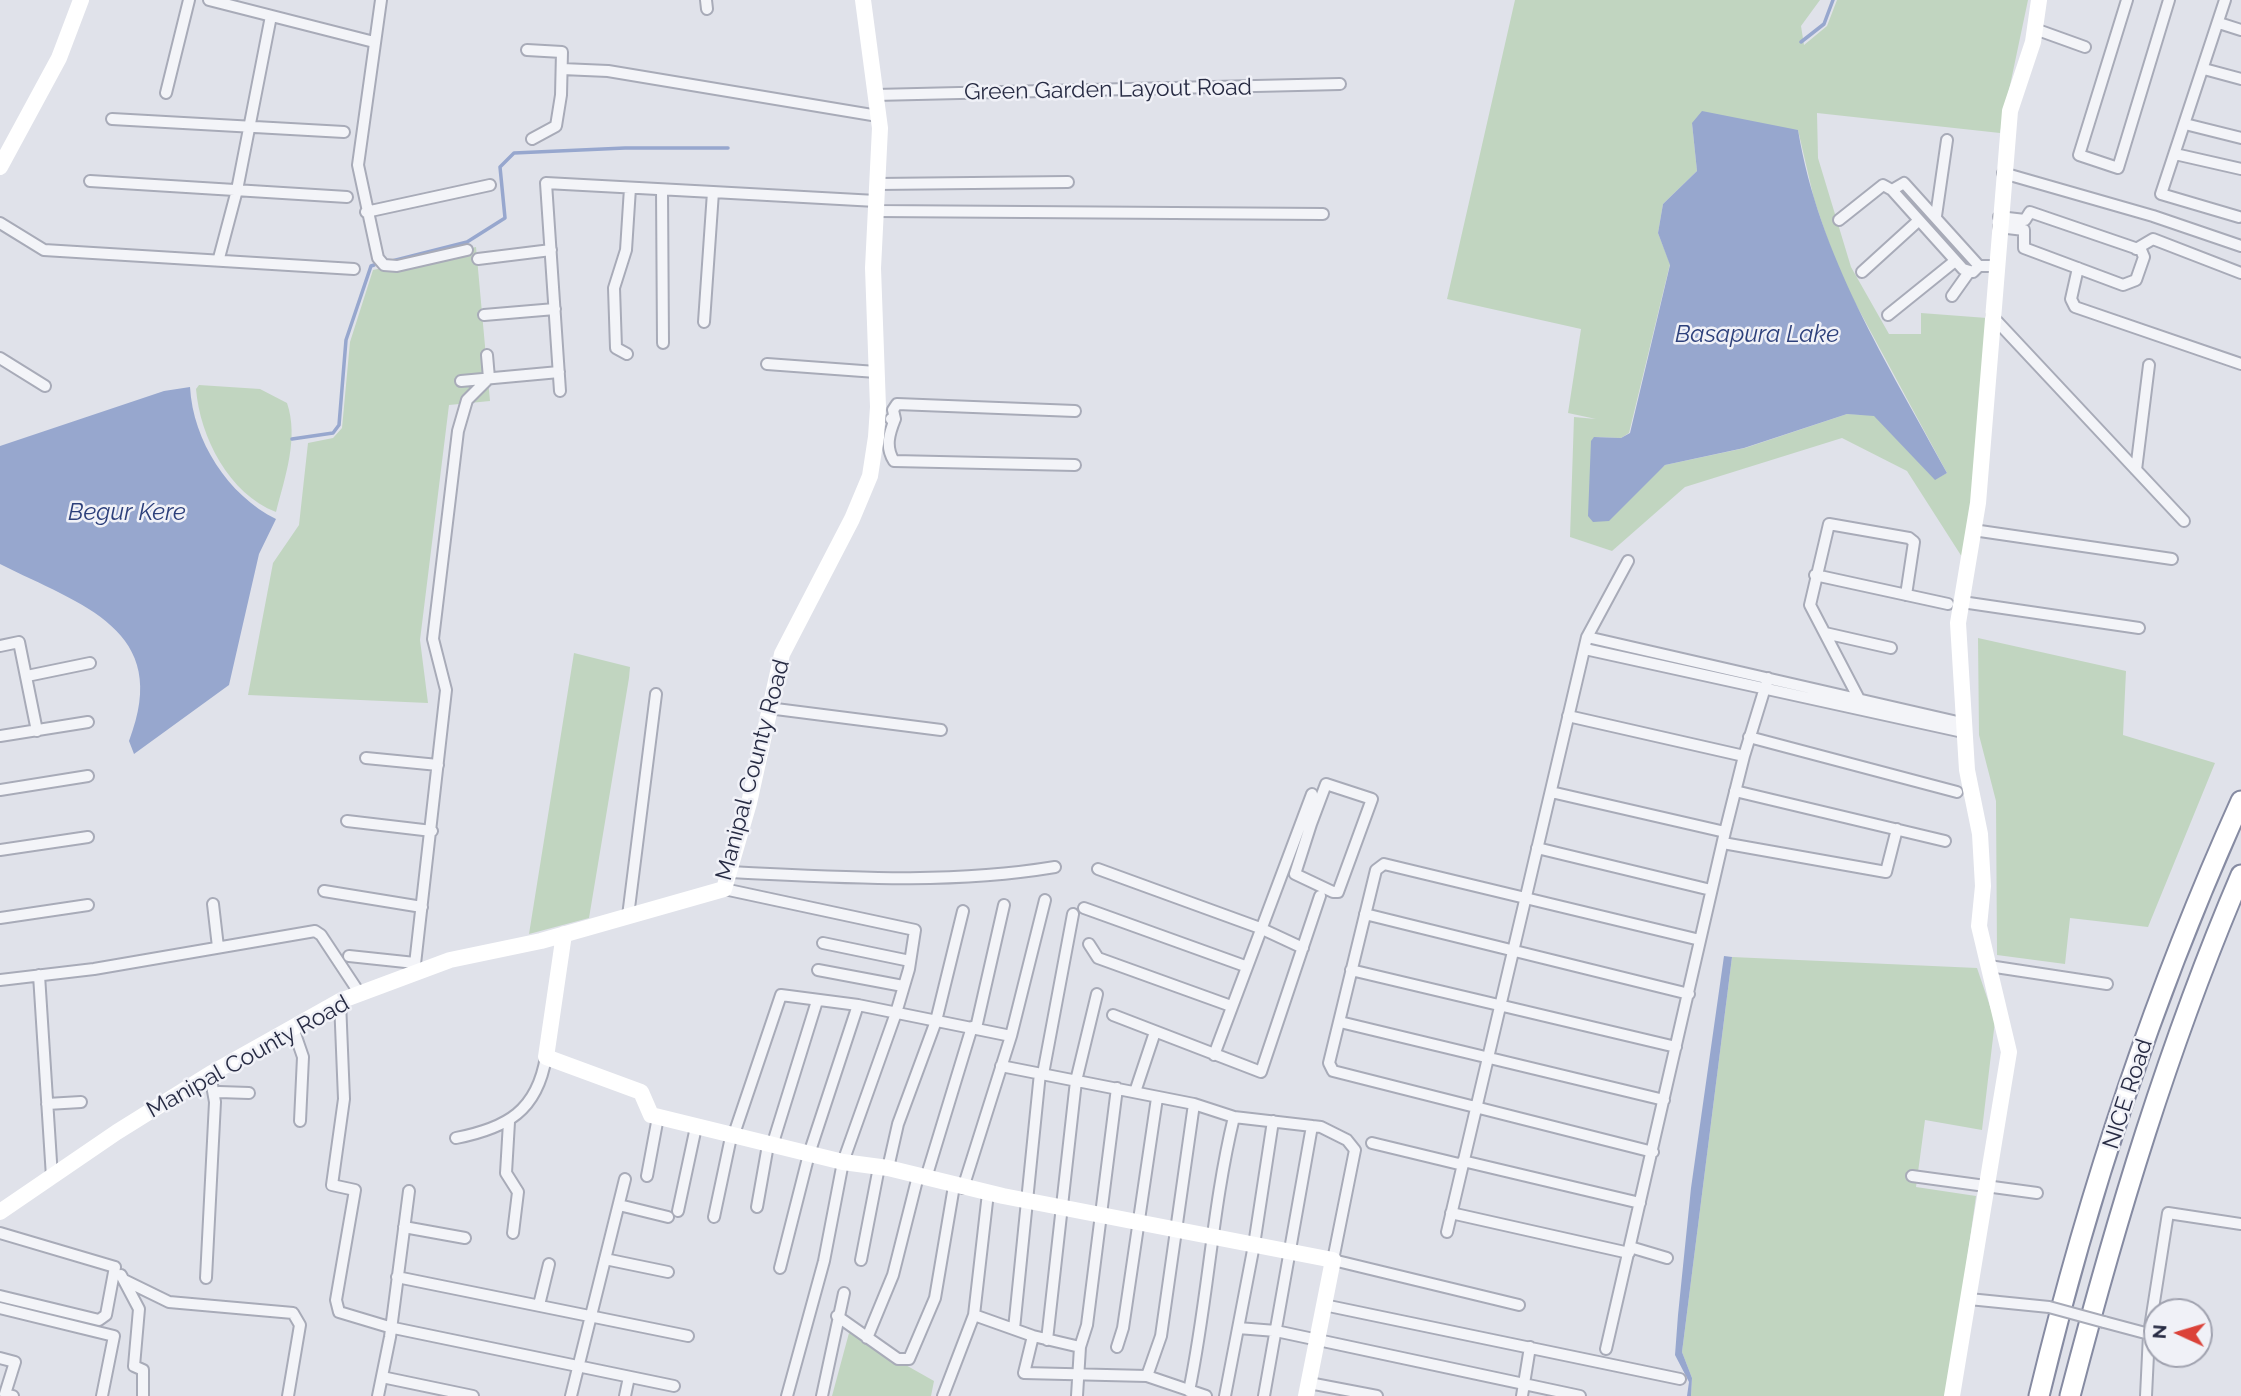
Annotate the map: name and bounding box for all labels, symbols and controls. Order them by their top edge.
street label: Green Garden Layout Road [964,74,1252,106]
water label: Basapura Lake [1675,321,1839,349]
water label: Begur Kere [68,499,186,527]
street label: Manipal County Road [710,657,796,883]
street label: Manipal County Road [142,990,354,1124]
street label: NICE Road [2097,1035,2159,1153]
north arrow [2143,1298,2213,1368]
text: N [2148,1324,2171,1340]

